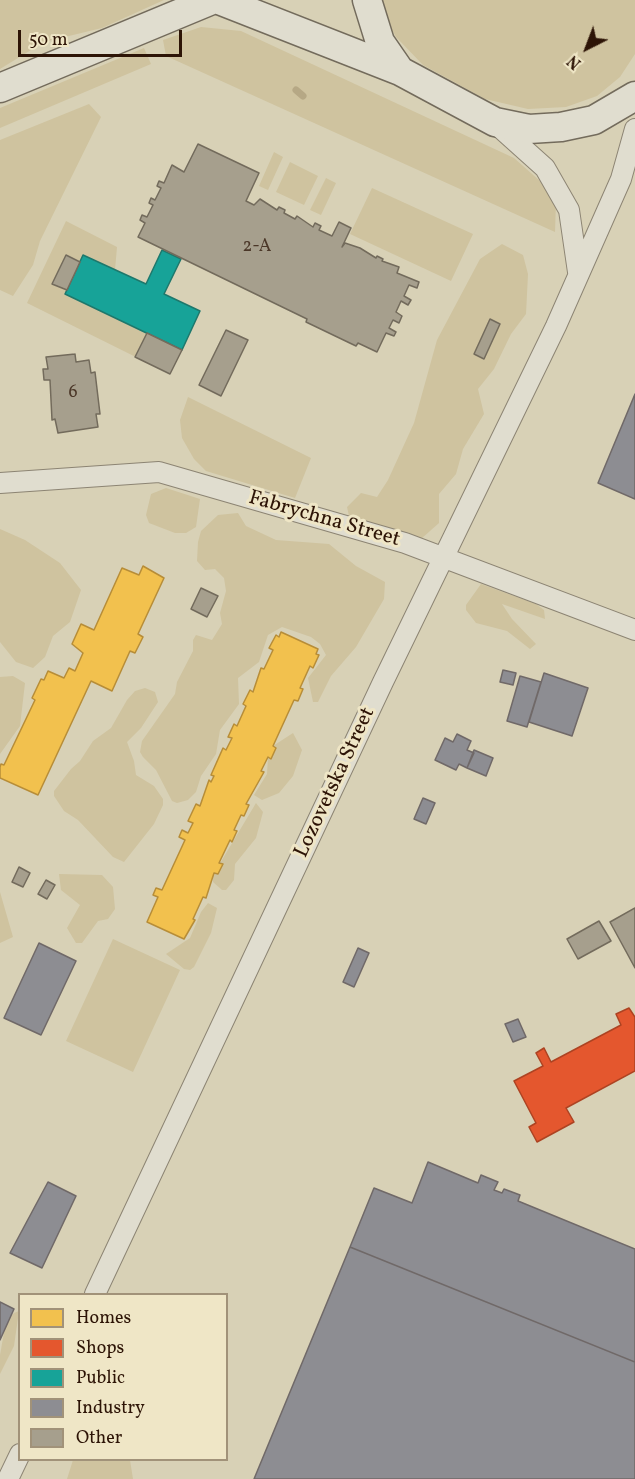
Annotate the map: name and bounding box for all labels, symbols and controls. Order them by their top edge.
scale bar [21,18,184,56]
north arrow [557,18,617,78]
text: 50 m [29,28,68,53]
text: N [563,49,587,73]
house number: 2-А [243,237,271,259]
house number: 6 [68,383,78,405]
street label: Fabrychna Street [245,486,403,554]
street label: Lozovetska Street [290,704,382,862]
legend [18,1293,228,1461]
text: Homes [76,1306,131,1331]
text: Shops [76,1336,124,1361]
text: Public [76,1366,125,1391]
text: Industry [76,1396,145,1421]
text: Other [76,1426,122,1451]

